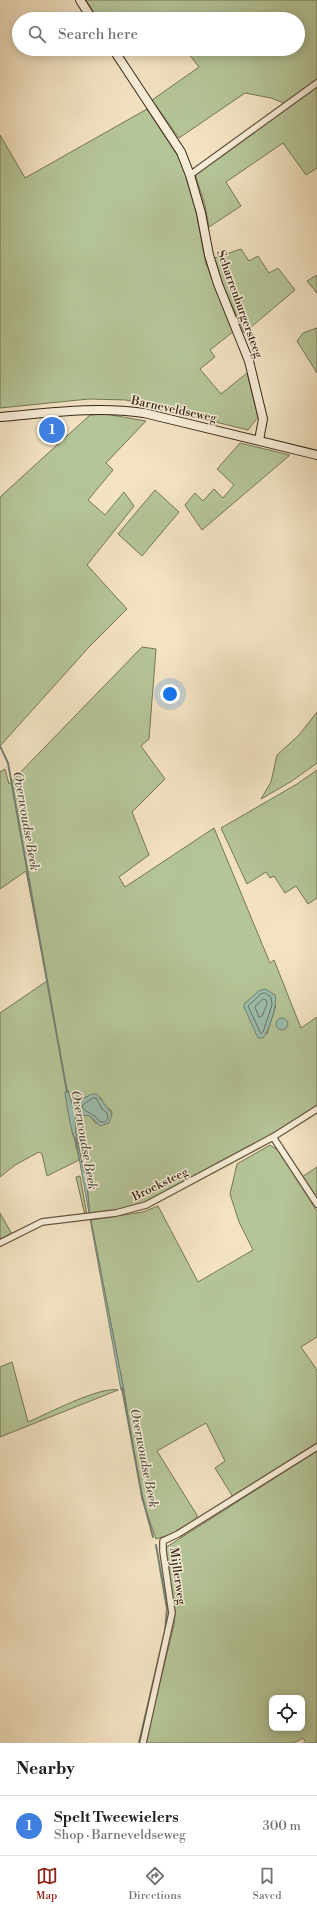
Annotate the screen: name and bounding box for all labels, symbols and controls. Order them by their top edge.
search box [12,12,305,56]
icon: search [26,23,48,45]
text: Search here [58,25,138,44]
street label: Scharrenburgersteeg [213,248,266,361]
street label: Barneveldseweg [129,393,219,426]
pin: 1 [39,415,65,445]
your location [160,684,180,704]
water label: Overwoudse Beek [9,770,43,872]
water label: Overwoudse Beek [67,1089,101,1191]
street label: Broeksteeg [129,1164,192,1205]
water label: Overwoudse Beek [127,1407,162,1509]
street label: Mijllerweg [166,1547,189,1606]
map controls [269,1695,305,1731]
button: locate [269,1695,305,1731]
text: Nearby [16,1758,75,1780]
text: Spelt Tweewielers [54,1808,179,1827]
text: 1 [26,1818,32,1834]
text: 300 m [263,1818,301,1834]
text: Shop · Barneveldseweg [54,1827,186,1843]
tab: Map [36,1865,58,1903]
tab: Directions [129,1865,182,1903]
tab: Saved [253,1865,281,1903]

